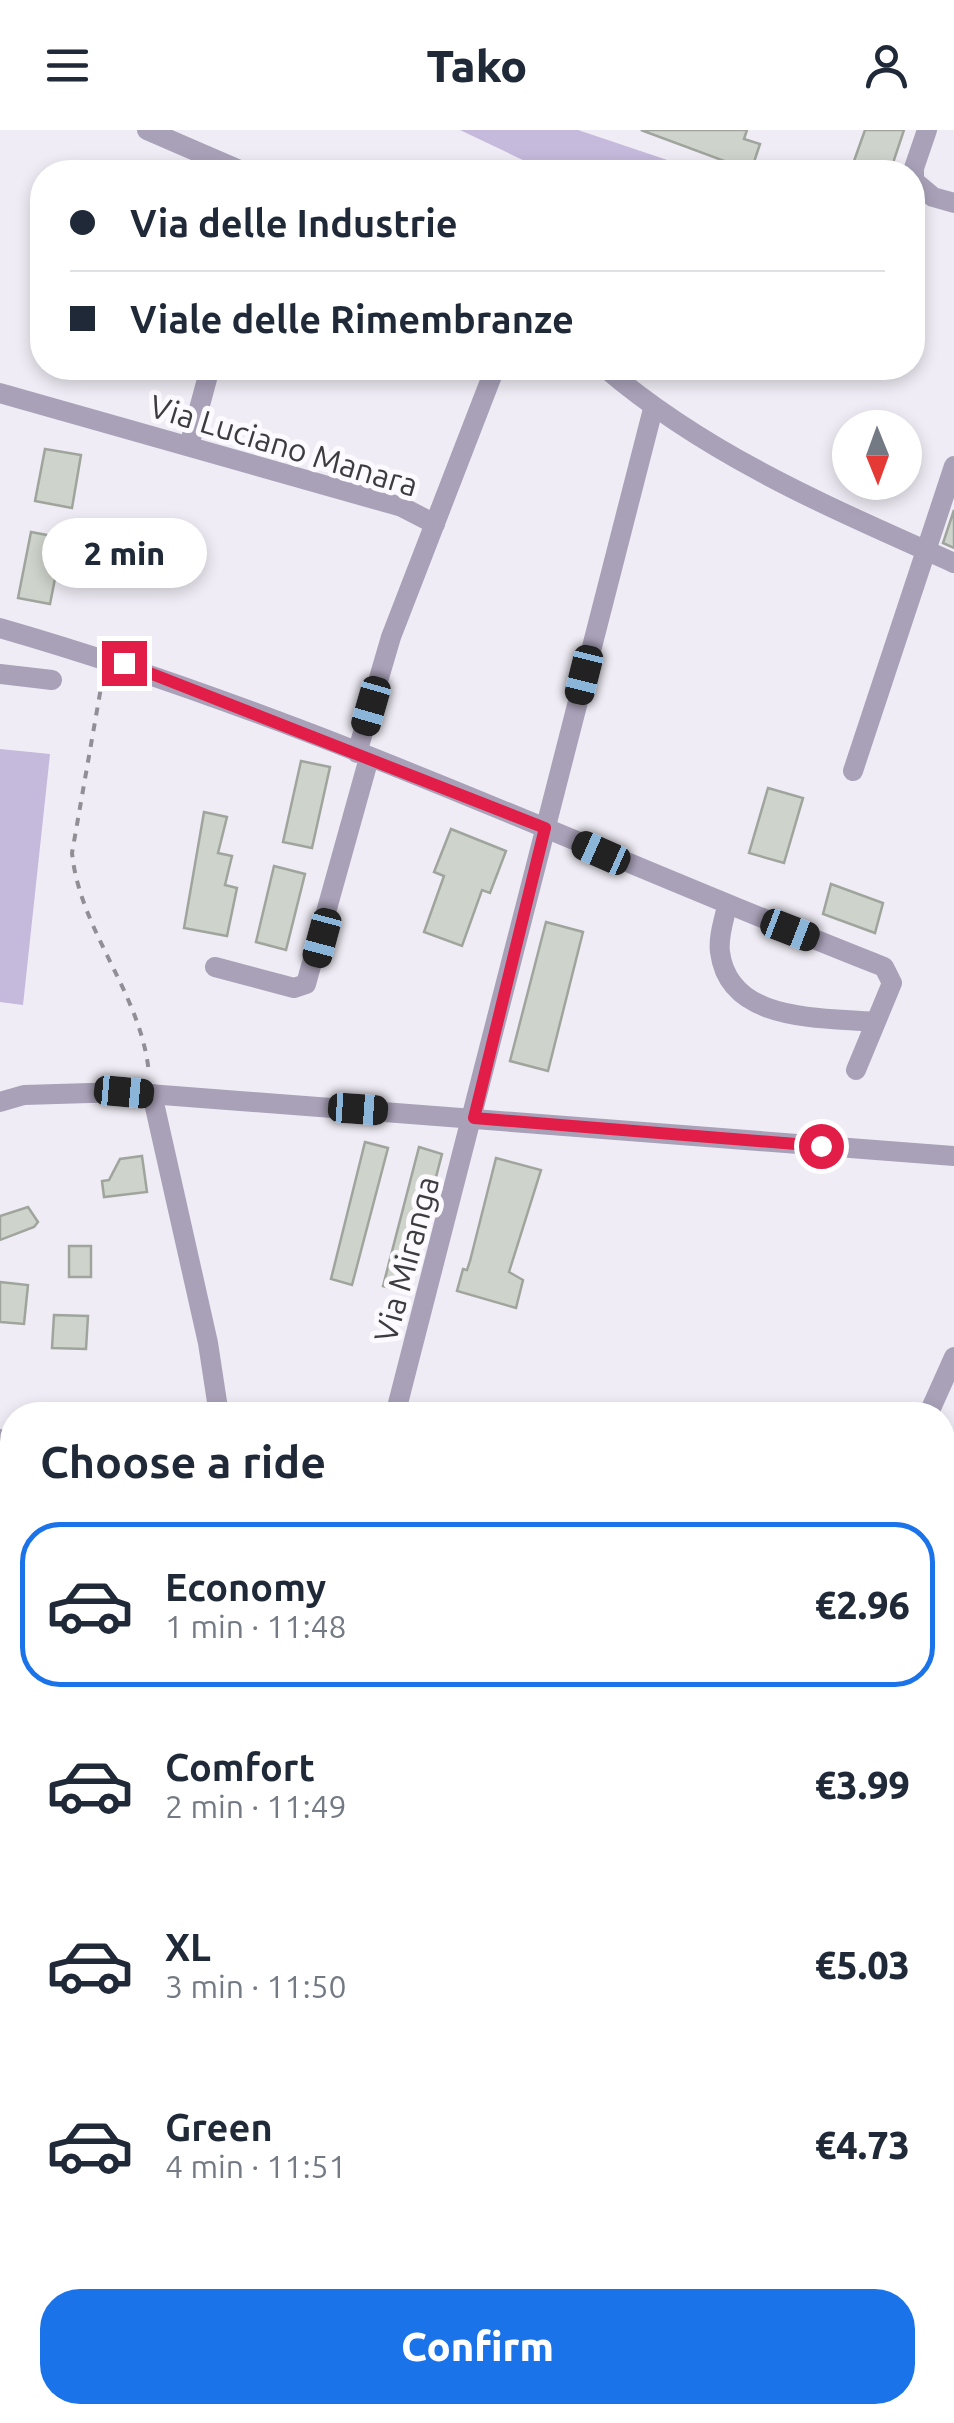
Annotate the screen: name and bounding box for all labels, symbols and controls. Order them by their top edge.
icon: menu [40,38,95,93]
icon: person [859,38,914,93]
text: Tako [427,40,527,91]
text: Via delle Industrie [130,202,458,244]
text: Viale delle Rimembranze [130,298,574,340]
street label: Via Luciano Manara [146,387,422,503]
north arrow [832,410,922,500]
map controls [832,410,922,500]
callout: 2 min [42,518,206,588]
text: 2 min [84,535,165,571]
route end [102,641,147,686]
car [562,642,606,708]
car [348,673,394,739]
car [567,827,635,879]
car [300,905,344,971]
car [757,905,823,955]
car [93,1074,155,1110]
car [327,1092,389,1126]
route start [799,1124,844,1169]
street label: Via Miranga [367,1172,445,1346]
text: Choose a ride [40,1436,326,1487]
icon: car [45,1560,135,1650]
text: Economy [165,1566,326,1608]
text: €2.96 [815,1584,910,1626]
text: 1 min · 11:48 [165,1608,347,1644]
icon: car [45,1740,135,1830]
text: Comfort [165,1746,315,1788]
text: €3.99 [815,1764,910,1806]
text: 2 min · 11:49 [165,1788,347,1824]
icon: car [45,1920,135,2010]
text: XL [165,1926,211,1968]
text: €5.03 [815,1944,910,1986]
text: 3 min · 11:50 [165,1968,347,2004]
icon: car [45,2100,135,2190]
text: Green [165,2106,273,2148]
text: €4.73 [815,2124,910,2166]
text: 4 min · 11:51 [165,2148,347,2184]
button: Confirm [40,2289,915,2404]

